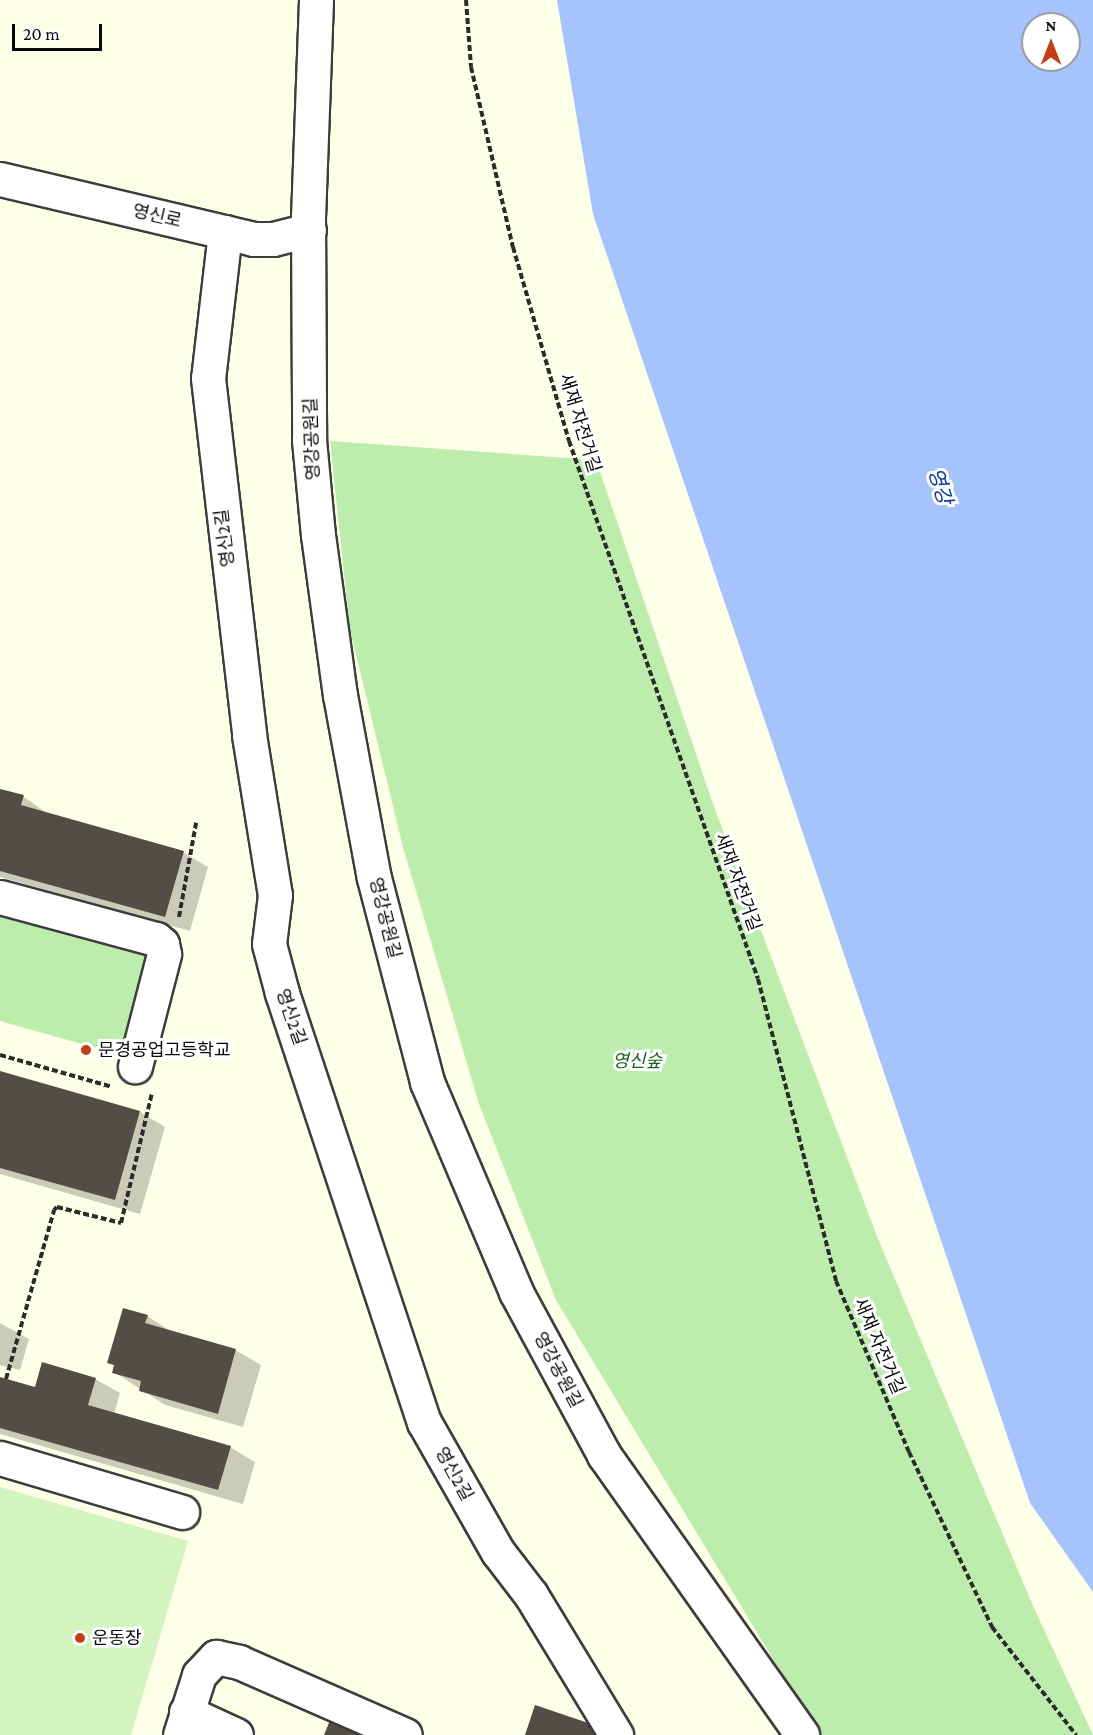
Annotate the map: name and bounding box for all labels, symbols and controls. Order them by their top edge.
scale bar [15,12,105,50]
north arrow [1021,12,1081,72]
text: N [1046,17,1056,34]
text: 20 m [23,24,60,44]
street label: 영신로 [130,200,184,232]
street label: 새재 자전거길 [555,371,605,475]
street label: 영강공원길 [300,397,324,481]
water label: 영강 [923,465,957,507]
street label: 영신2길 [211,508,239,568]
street label: 새재 자전거길 [710,830,766,934]
street label: 영강공원길 [365,875,405,961]
street label: 영신2길 [271,986,311,1048]
place label: 문경공업고등학교 [98,1039,230,1061]
marker: 문경공업고등학교 [79,1043,93,1057]
park label: 영신숲 [612,1050,662,1072]
street label: 새재 자전거길 [849,1294,909,1398]
street label: 영강공원길 [529,1328,587,1412]
street label: 영신2길 [430,1443,478,1505]
place label: 운동장 [92,1627,142,1649]
marker: 운동장 [73,1631,87,1645]

